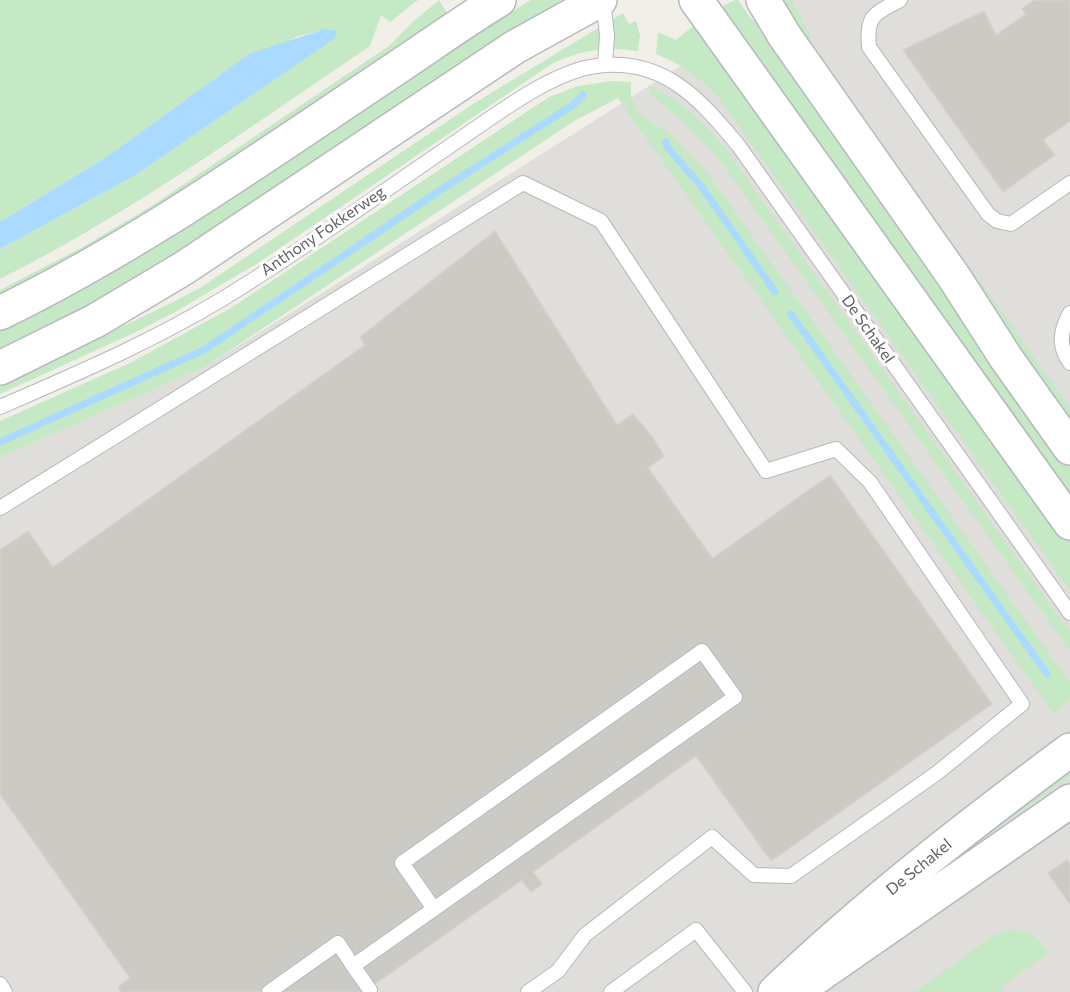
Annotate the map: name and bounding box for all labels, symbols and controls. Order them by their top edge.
street label: Anthony Fokkerweg [257,182,389,280]
street label: De Schakel [837,291,899,367]
street label: De Schakel [882,835,956,899]

